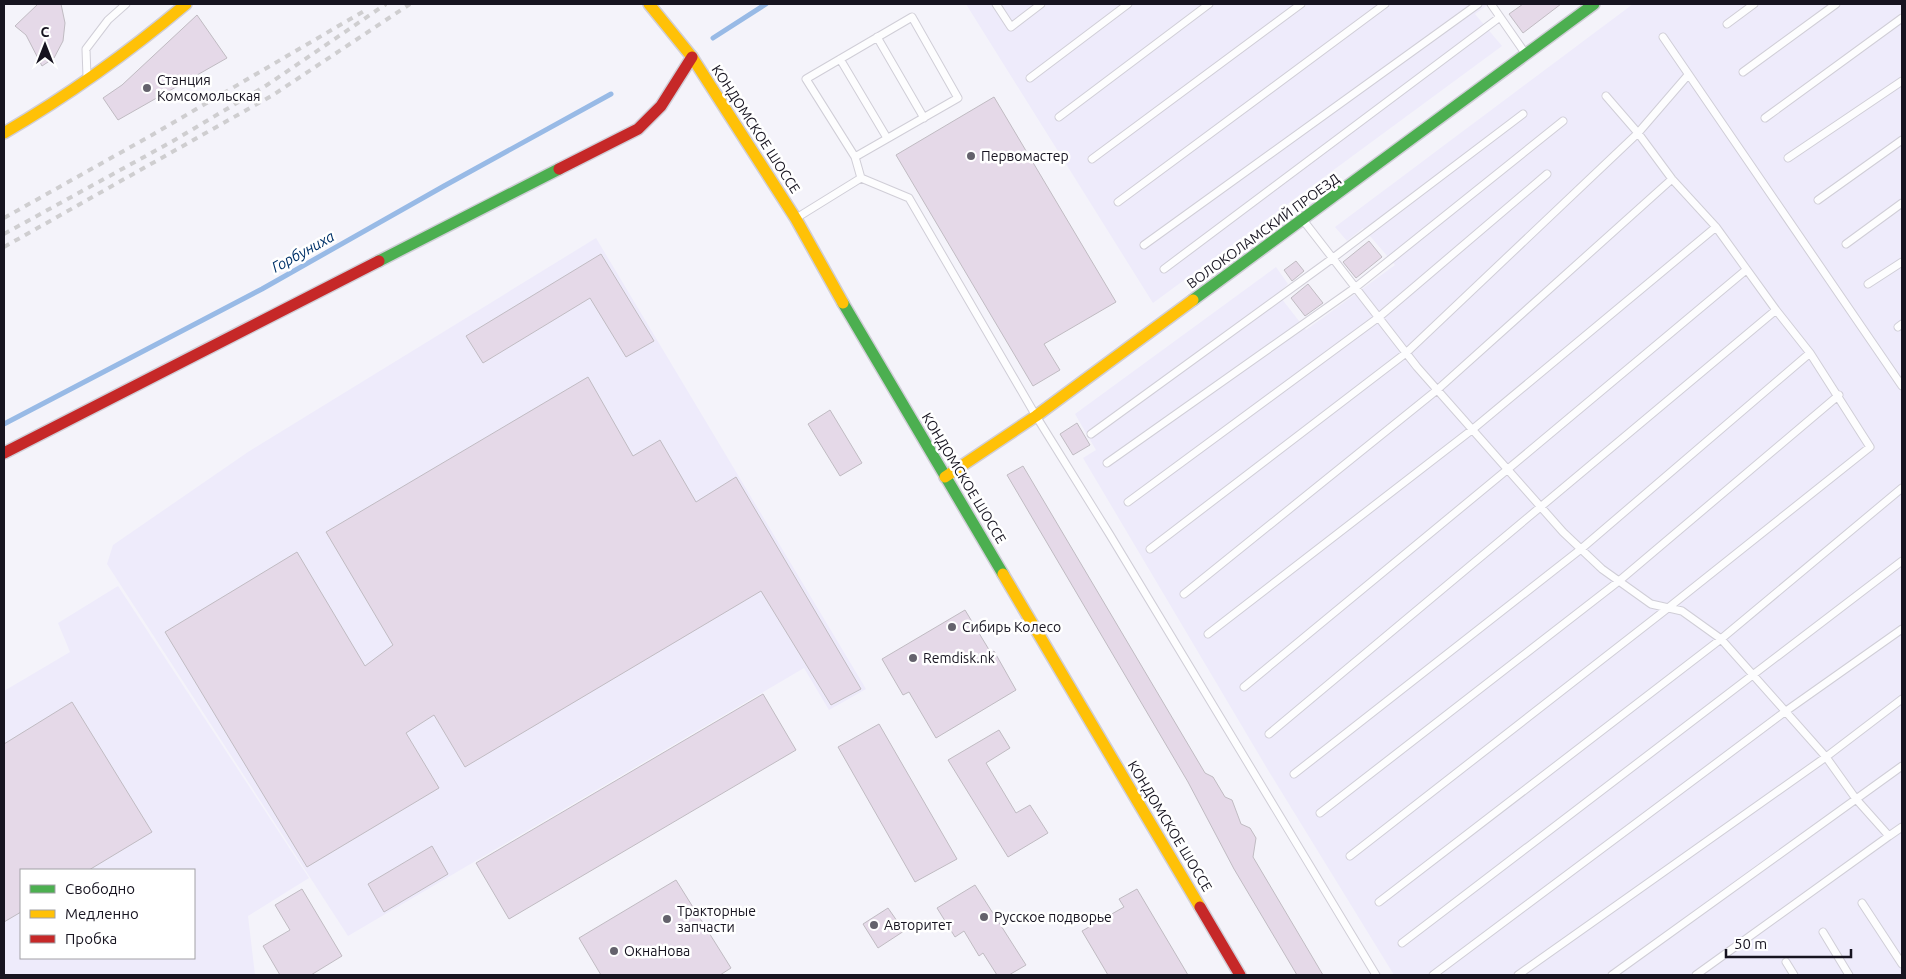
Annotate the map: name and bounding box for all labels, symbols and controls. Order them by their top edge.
north arrow [20,20,70,70]
text: С [41,24,50,40]
street label: КОНДОМСКОЕ ШОССЕ [709,62,804,196]
place label: Станция Комсомольская [157,72,261,104]
marker: Станция Комсомольская [141,82,153,94]
place label: Первомастер [981,148,1069,164]
marker: Первомастер [965,150,977,162]
street label: ВОЛОКОЛАМСКИЙ ПРОЕЗД [1183,169,1343,292]
water label: Горбуниха [268,227,337,276]
street label: КОНДОМСКОЕ ШОССЕ [919,410,1009,546]
place label: Сибирь Колесо [962,619,1061,635]
marker: Сибирь Колесо [946,621,958,633]
place label: Remdisk.nk [923,650,995,666]
marker: Remdisk.nk [907,652,919,664]
street label: КОНДОМСКОЕ ШОССЕ [1125,758,1215,894]
legend [20,869,195,959]
text: Свободно [65,880,135,897]
place label: Тракторные запчасти [677,903,756,935]
text: Медленно [65,905,139,922]
place label: Русское подворье [994,909,1112,925]
marker: Русское подворье [978,911,990,923]
marker: Тракторные запчасти [661,913,673,925]
place label: Авторитет [884,917,952,933]
marker: Авторитет [868,919,880,931]
scale bar [1726,926,1851,958]
text: Пробка [65,930,117,947]
text: 50 m [1734,935,1767,952]
place label: ОкнаНова [624,943,690,959]
marker: ОкнаНова [608,945,620,957]

